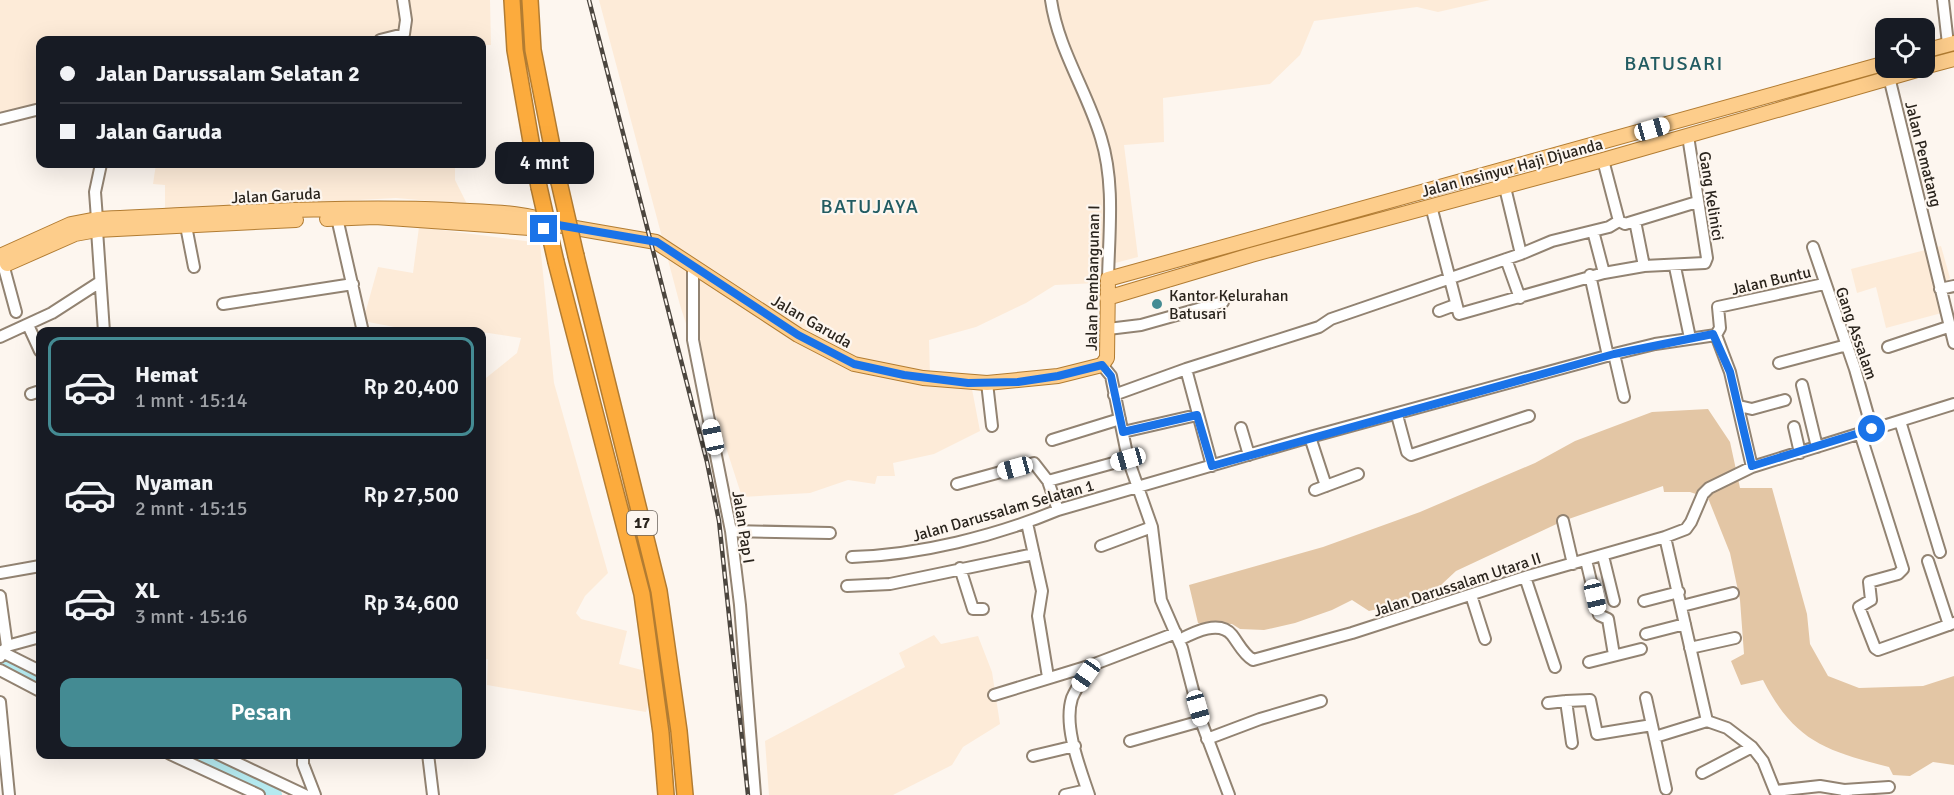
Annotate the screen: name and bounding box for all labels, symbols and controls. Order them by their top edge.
map controls [1875,18,1935,78]
button: locate [1875,18,1935,78]
district label: BATUSARI [1624,51,1724,76]
text: Jalan Darussalam Selatan 2 [96,60,360,87]
street label: Jalan Pematang [1900,99,1946,209]
car [1632,115,1672,143]
text: Jalan Garuda [96,118,222,145]
street label: Jalan Insinyur Haji Djuanda [1419,134,1605,202]
callout: 4 mnt [494,142,594,184]
text: 4 mnt [520,150,569,175]
street label: Gang Kelinici [1694,150,1728,242]
street label: Jalan Garuda [231,184,321,208]
district label: BATUJAYA [820,194,920,219]
street label: Jalan Pembangunan I [1082,205,1104,351]
route end [530,215,557,242]
street label: Jalan Buntu [1729,262,1813,300]
street label: Gang Assalam [1831,284,1881,382]
place label: Kantor Kelurahan Batusari [1169,286,1289,324]
street label: Jalan Garuda [768,291,855,353]
marker: Kantor Kelurahan Batusari [1150,297,1164,311]
icon: car [63,360,117,414]
text: Hemat [135,361,198,388]
text: Rp 20,400 [363,373,459,400]
text: 1 mnt · 15:14 [135,388,248,413]
route start [1858,415,1885,442]
car [700,418,726,456]
car [1108,445,1148,473]
car [995,455,1035,481]
icon: car [63,468,117,522]
text: Nyaman [135,469,213,496]
street label: Jalan Darussalam Selatan 1 [910,475,1097,547]
text: Rp 27,500 [363,481,459,508]
street label: Jalan Pap I [727,489,759,565]
text: 2 mnt · 15:15 [135,496,248,521]
road number: 17 [627,511,657,535]
street label: Jalan Darussalam Utara II [1371,548,1544,622]
icon: car [63,576,117,630]
text: XL [135,577,160,604]
car [1582,577,1608,617]
text: Rp 34,600 [363,589,459,616]
text: 3 mnt · 15:16 [135,604,248,629]
car [1068,655,1104,695]
button: Pesan [60,678,462,747]
car [1184,688,1212,728]

